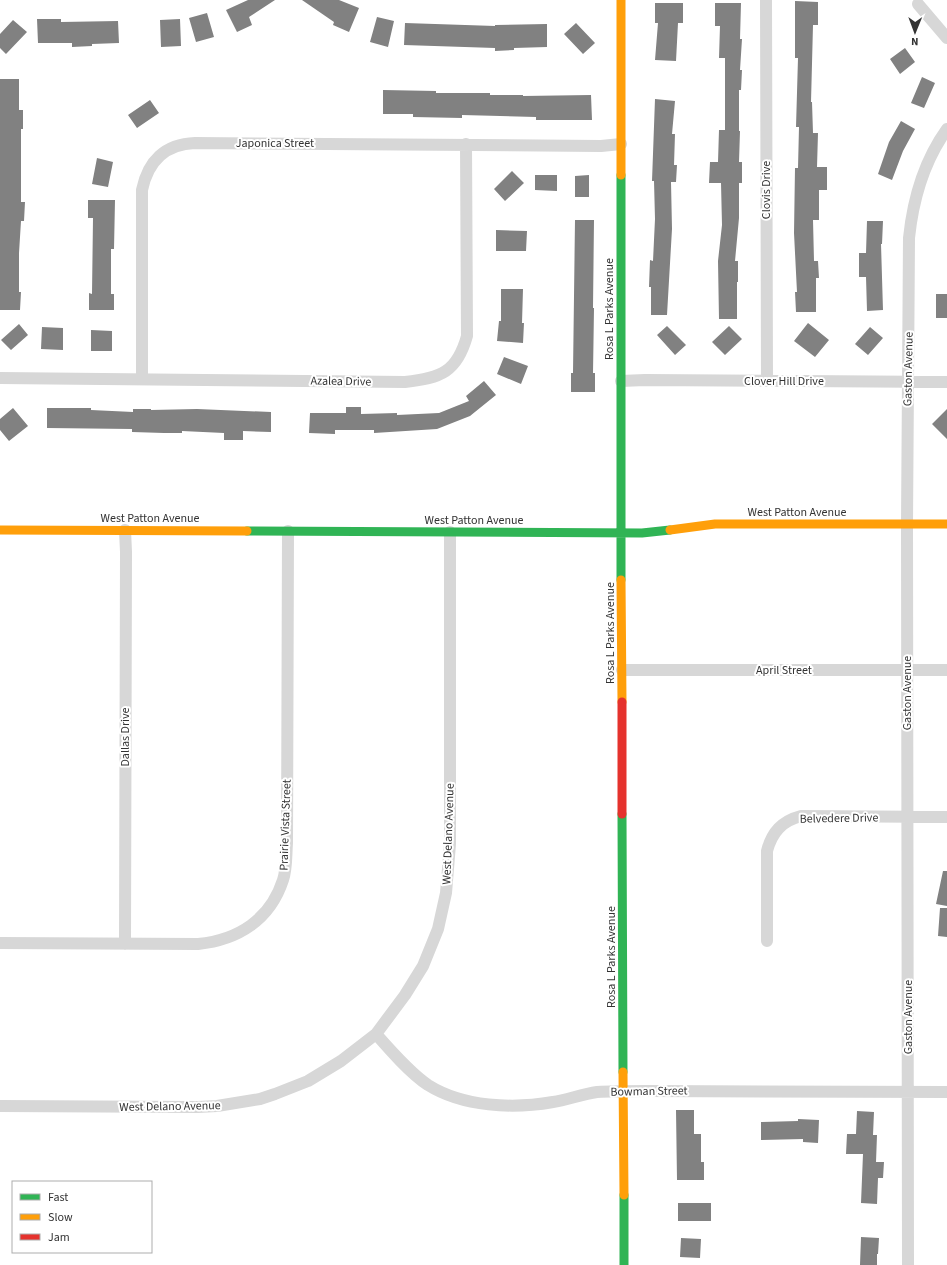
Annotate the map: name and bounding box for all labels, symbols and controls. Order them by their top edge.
north arrow [895,12,935,52]
text: N [911,34,919,49]
street label: Japonica Street [236,135,314,152]
street label: Clovis Drive [758,161,775,219]
street label: Rosa L Parks Avenue [601,258,618,360]
street label: Gaston Avenue [899,332,918,406]
street label: Azalea Drive [310,372,372,391]
street label: Clover Hill Drive [744,373,824,390]
street label: West Patton Avenue [748,504,847,521]
street label: West Patton Avenue [101,510,200,527]
street label: West Patton Avenue [425,512,524,529]
street label: Rosa L Parks Avenue [602,582,619,684]
street label: Gaston Avenue [899,656,916,730]
street label: April Street [756,662,812,679]
street label: Dallas Drive [117,707,134,767]
street label: Prairie Vista Street [275,779,296,871]
street label: West Delano Avenue [438,783,459,885]
street label: Belvedere Drive [800,809,878,828]
street label: Rosa L Parks Avenue [603,906,620,1008]
street label: Gaston Avenue [900,980,917,1054]
street label: Bowman Street [610,1082,688,1101]
street label: West Delano Avenue [119,1097,221,1116]
legend [12,1181,152,1253]
text: Fast [48,1189,68,1206]
text: Slow [48,1209,73,1226]
text: Jam [48,1229,70,1246]

